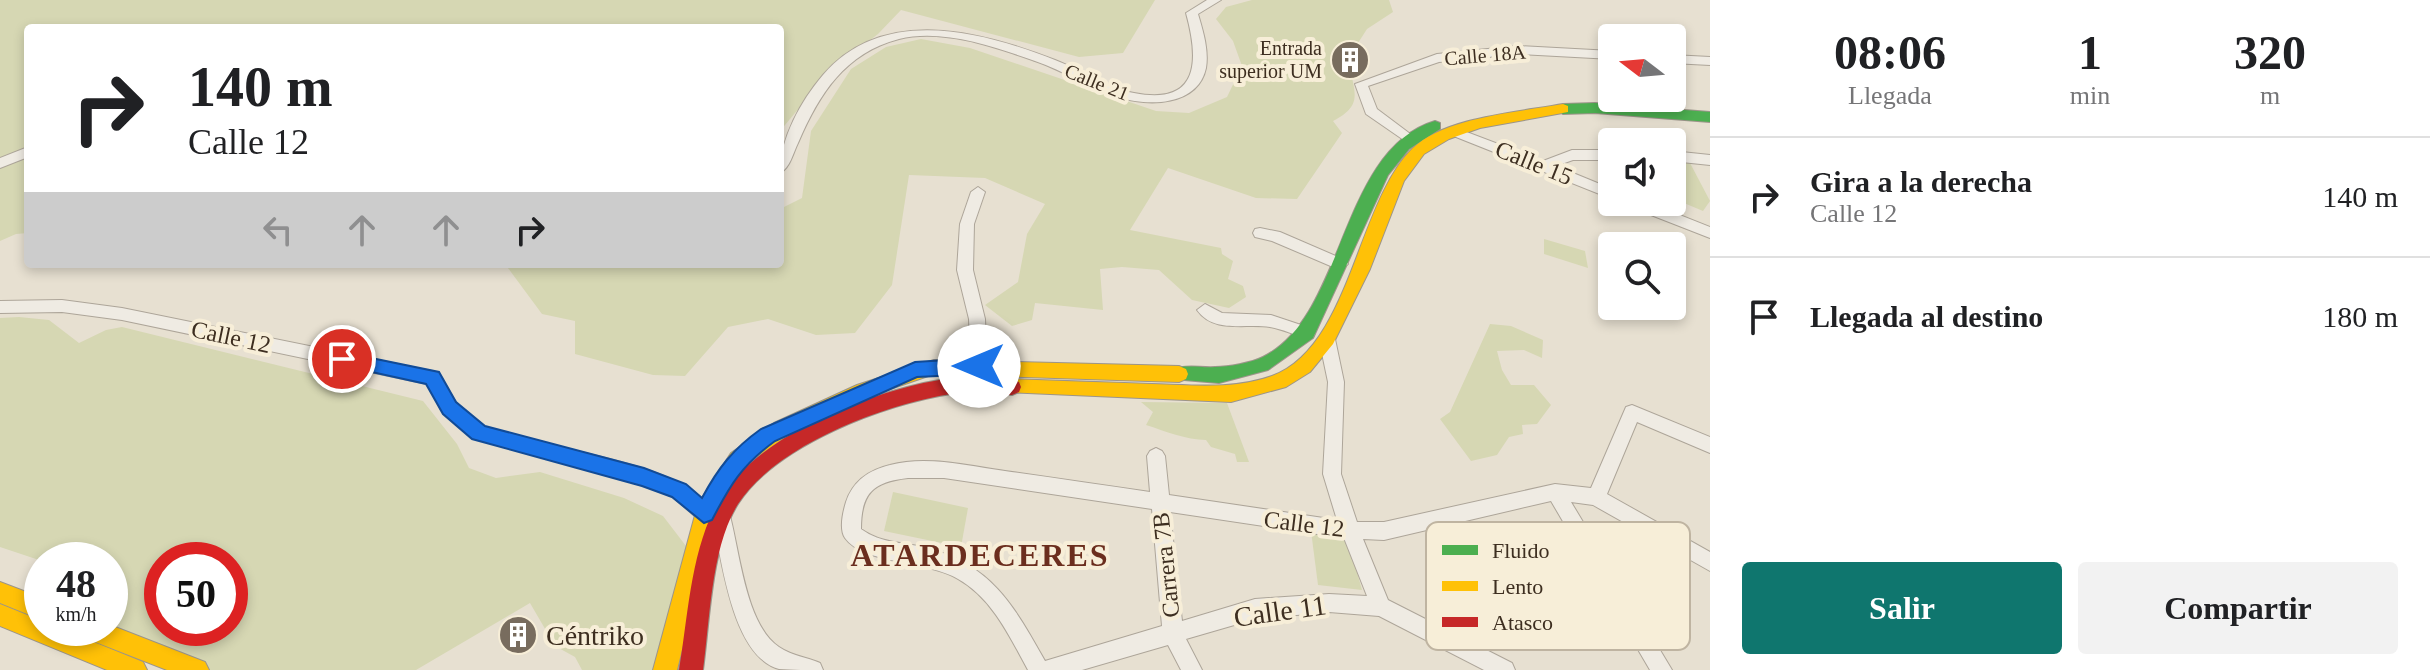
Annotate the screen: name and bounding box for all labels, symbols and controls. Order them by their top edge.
north arrow [1598,24,1686,112]
map controls [1598,24,1686,320]
text: 08:06 [1834,26,1946,79]
text: 1 [2078,26,2102,79]
text: 320 [2234,26,2306,79]
place label: Entrada superior UM [1219,37,1322,83]
building icon: Entrada superior UM [1329,39,1371,81]
street label: Calle 18A [1443,40,1527,70]
icon: right [56,56,160,160]
text: 140 m [188,56,333,118]
street label: Calle 21 [1062,59,1132,105]
text: Llegada [1848,81,1932,110]
text: min [2070,81,2110,110]
text: m [2260,81,2280,110]
text: Calle 12 [188,122,309,162]
button: sound [1598,128,1686,216]
street label: Calle 15 [1492,136,1576,190]
text: Gira a la derecha [1810,165,2032,198]
icon: right [1742,175,1786,219]
text: 140 m [2322,180,2398,213]
text: Calle 12 [1810,199,1897,228]
icon: left [256,208,300,252]
icon: ahead [340,208,384,252]
icon: ahead [424,208,468,252]
icon: right [508,208,552,252]
button: search [1598,232,1686,320]
icon: arrive [1742,295,1786,339]
text: Llegada al destino [1810,300,2043,333]
text: 180 m [2322,300,2398,333]
street label: Calle 12 [189,316,273,358]
position arrow [937,324,1021,408]
pin [308,325,376,393]
icon: arrive [320,337,364,381]
street label: Calle 12 [1262,506,1346,542]
street label: Carrera 7B [1148,511,1184,619]
legend [1426,522,1690,650]
district label: ATARDECERES [850,537,1110,573]
text: Fluido [1492,538,1549,563]
speed limit sign: 50 [144,542,248,646]
text: 48 [56,561,96,606]
button: Salir [1742,562,2062,654]
button: Compartir [2078,562,2398,654]
text: Lento [1492,574,1543,599]
street label: Calle 11 [1232,589,1328,633]
text: km/h [55,603,97,625]
text: Atasco [1492,610,1553,635]
building icon: Céntriko [497,614,539,656]
place label: Céntriko [546,620,644,651]

